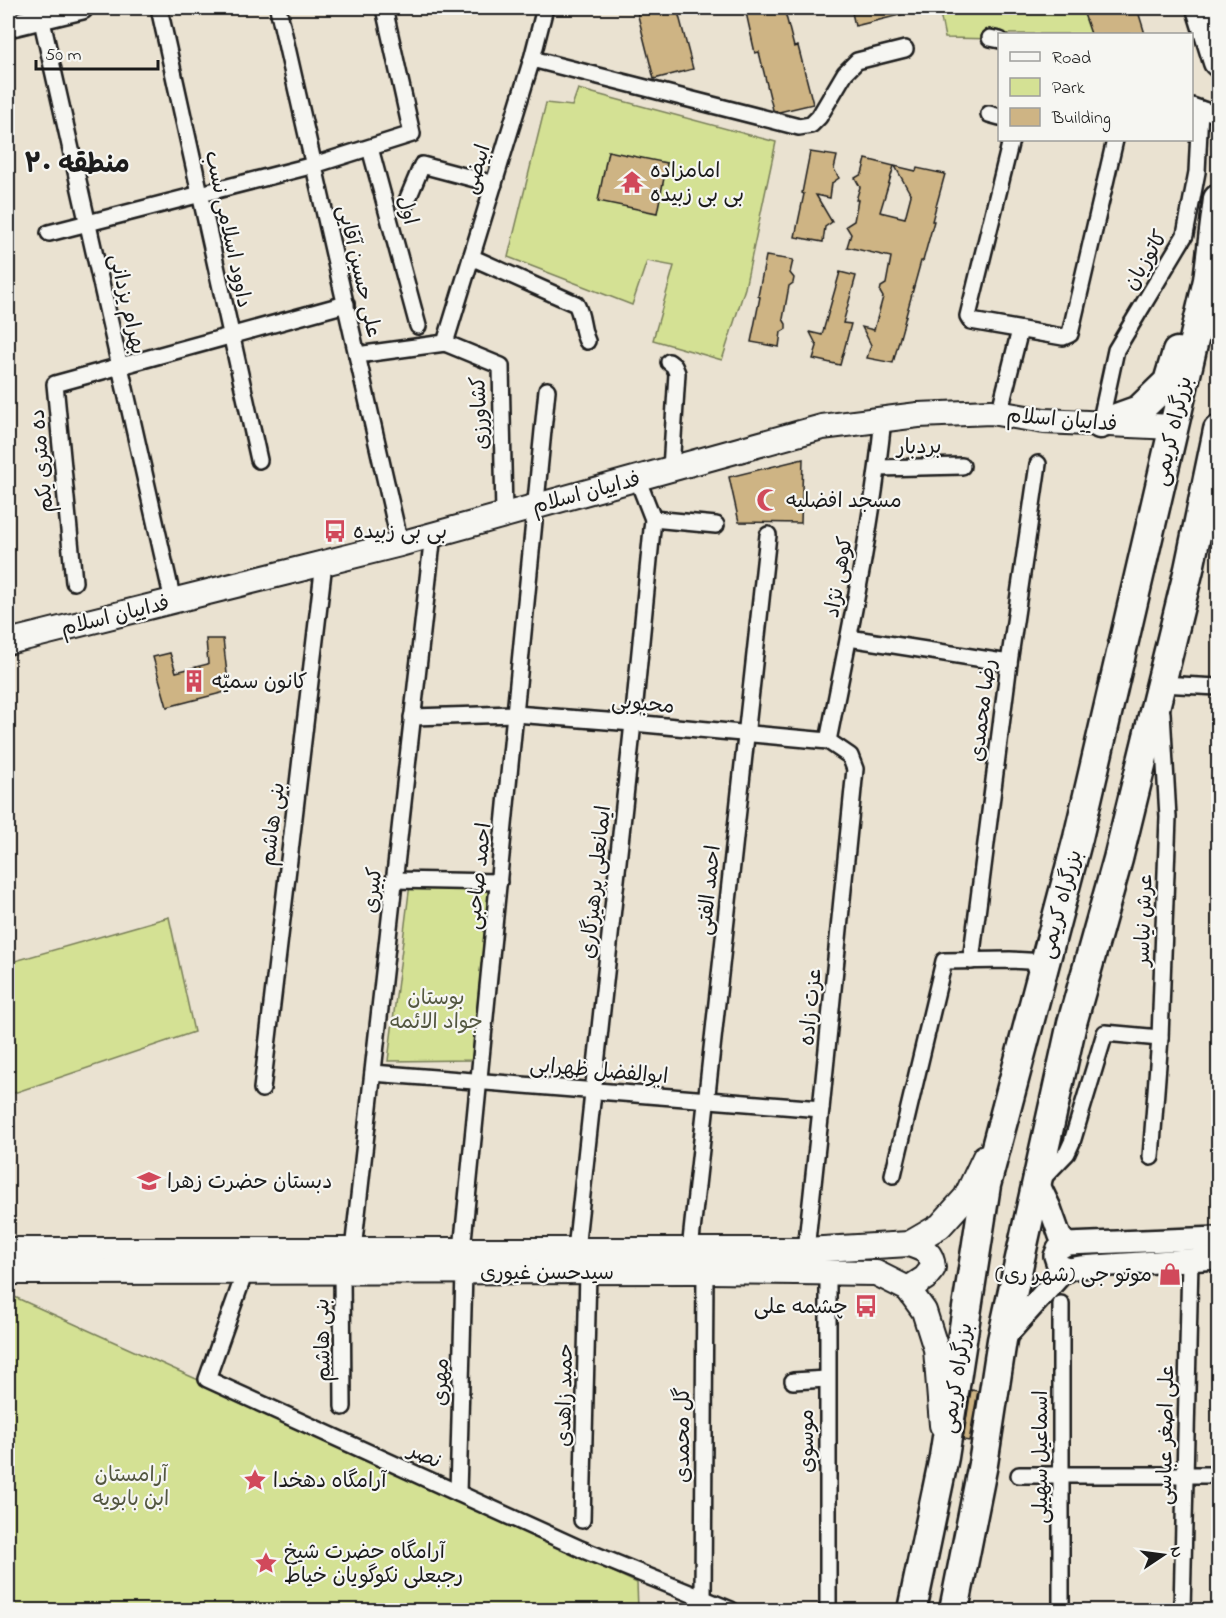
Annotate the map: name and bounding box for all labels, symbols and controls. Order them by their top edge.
scale bar [36,33,158,71]
legend [998,33,1193,141]
text: 50 m [45,43,82,69]
text: Road [1052,46,1091,72]
text: Park [1052,76,1085,102]
text: Building [1051,106,1111,133]
street label: ابیضی [456,141,500,198]
district label: منطقه ۲۰ [24,146,130,185]
street label: داوود اسلامی نسب [196,148,258,311]
place label: امامزاده بی بی زبیده [650,157,744,211]
temple icon: امامزاده بی بی زبیده [619,169,645,195]
street label: اول [388,193,424,228]
street label: علی حسین آقایی [328,202,388,341]
street label: کاتوزیان [1117,225,1176,297]
street label: بهرام یزدانی [100,251,152,358]
street label: بزرگراه کریمی [1147,374,1201,489]
street label: کشاورزی [464,375,498,450]
street label: فداییان اسلام [1005,401,1118,441]
street label: ده متری یکم [24,408,62,514]
street label: بردبار [894,433,942,463]
street label: فداییان اسلام [529,465,644,523]
mosque icon: مسجد افضلیه [755,487,781,513]
place label: مسجد افضلیه [786,487,902,517]
bus stop icon: بی بی زبیده [322,518,348,544]
place label: بی بی زبیده [353,518,447,548]
street label: کوهی نژاد [818,534,862,620]
street label: فداییان اسلام [58,589,173,645]
street label: رضا محمدی [963,657,1005,763]
building icon: کانون سمیّه [181,668,207,694]
place label: کانون سمیّه [212,668,308,698]
street label: محبوبی [610,687,676,723]
street label: بنی هاشم [254,781,294,868]
street label: ایمانعلی پرهیزگاری [574,804,620,960]
street label: احمد صاحبی [459,821,501,931]
street label: احمد الفتی [690,844,730,937]
street label: بزرگراه کریمی [1033,847,1091,962]
street label: کبیری [357,866,391,915]
street label: عرش نیاسر [1128,874,1162,969]
street label: عزت زاده [793,967,831,1047]
park label: بوستان جواد الائمه [389,984,483,1038]
street label: ابوالفضل ظهرابی [528,1051,669,1093]
school or university icon: دبستان حضرت زهرا [136,1168,162,1194]
place label: دبستان حضرت زهرا [167,1168,332,1198]
street label: سیدحسن غیوری [480,1259,614,1289]
place label: موتو جی (شهر ری) [995,1261,1152,1291]
shop icon: موتو جی (شهر ری) [1157,1261,1183,1287]
place label: چشمه علی [754,1293,848,1323]
bus stop icon: چشمه علی [853,1293,879,1319]
street label: بنی هاشم [308,1298,340,1382]
street label: بزرگراه کریمی [934,1321,982,1436]
street label: حمید زاهدی [550,1343,582,1447]
street label: مهری [426,1358,458,1407]
street label: علی اصغر عباسی [1151,1365,1183,1505]
street label: گل محمدی [669,1387,699,1483]
street label: اسماعیل سهیلی [1027,1390,1057,1524]
street label: موسوی [793,1409,823,1473]
street label: نصر [401,1436,446,1477]
park label: آرامستان ابن بابویه [93,1461,169,1515]
place icon: آرامگاه دهخدا [242,1467,268,1493]
place label: آرامگاه دهخدا [273,1467,387,1497]
north arrow [1133,1525,1193,1585]
place label: آرامگاه حضرت شیخ رجبعلی نکوگویان خیاط [284,1538,463,1592]
text: N [1163,1544,1189,1560]
place icon: آرامگاه حضرت شیخ رجبعلی نکوگویان خیاط [253,1550,279,1576]

